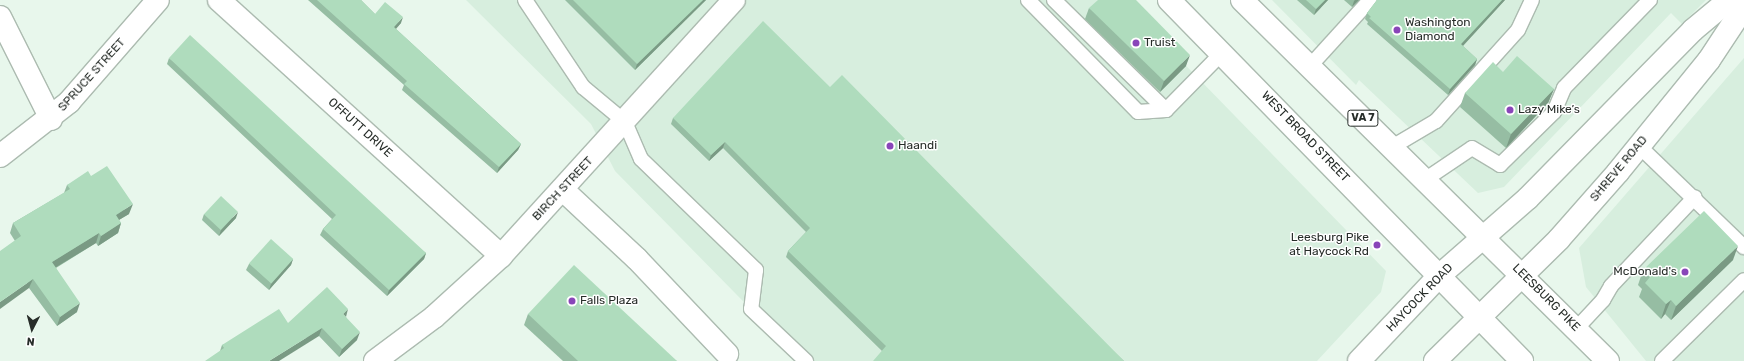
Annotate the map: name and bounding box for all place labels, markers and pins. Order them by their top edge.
place label: Washington Diamond [1405,16,1471,44]
marker: Washington Diamond [1392,25,1402,35]
place label: Truist [1144,36,1175,50]
marker: Truist [1131,38,1141,48]
place label: Lazy Mike’s [1518,103,1580,117]
marker: Lazy Mike’s [1505,105,1515,115]
place label: Haandi [898,139,937,153]
marker: Haandi [885,141,895,151]
place label: Leesburg Pike at Haycock Rd [1289,231,1369,259]
marker: Leesburg Pike at Haycock Rd [1372,240,1382,250]
place label: McDonald's [1613,265,1677,279]
marker: McDonald's [1680,267,1690,277]
place label: Falls Plaza [580,294,638,308]
marker: Falls Plaza [567,296,577,306]

